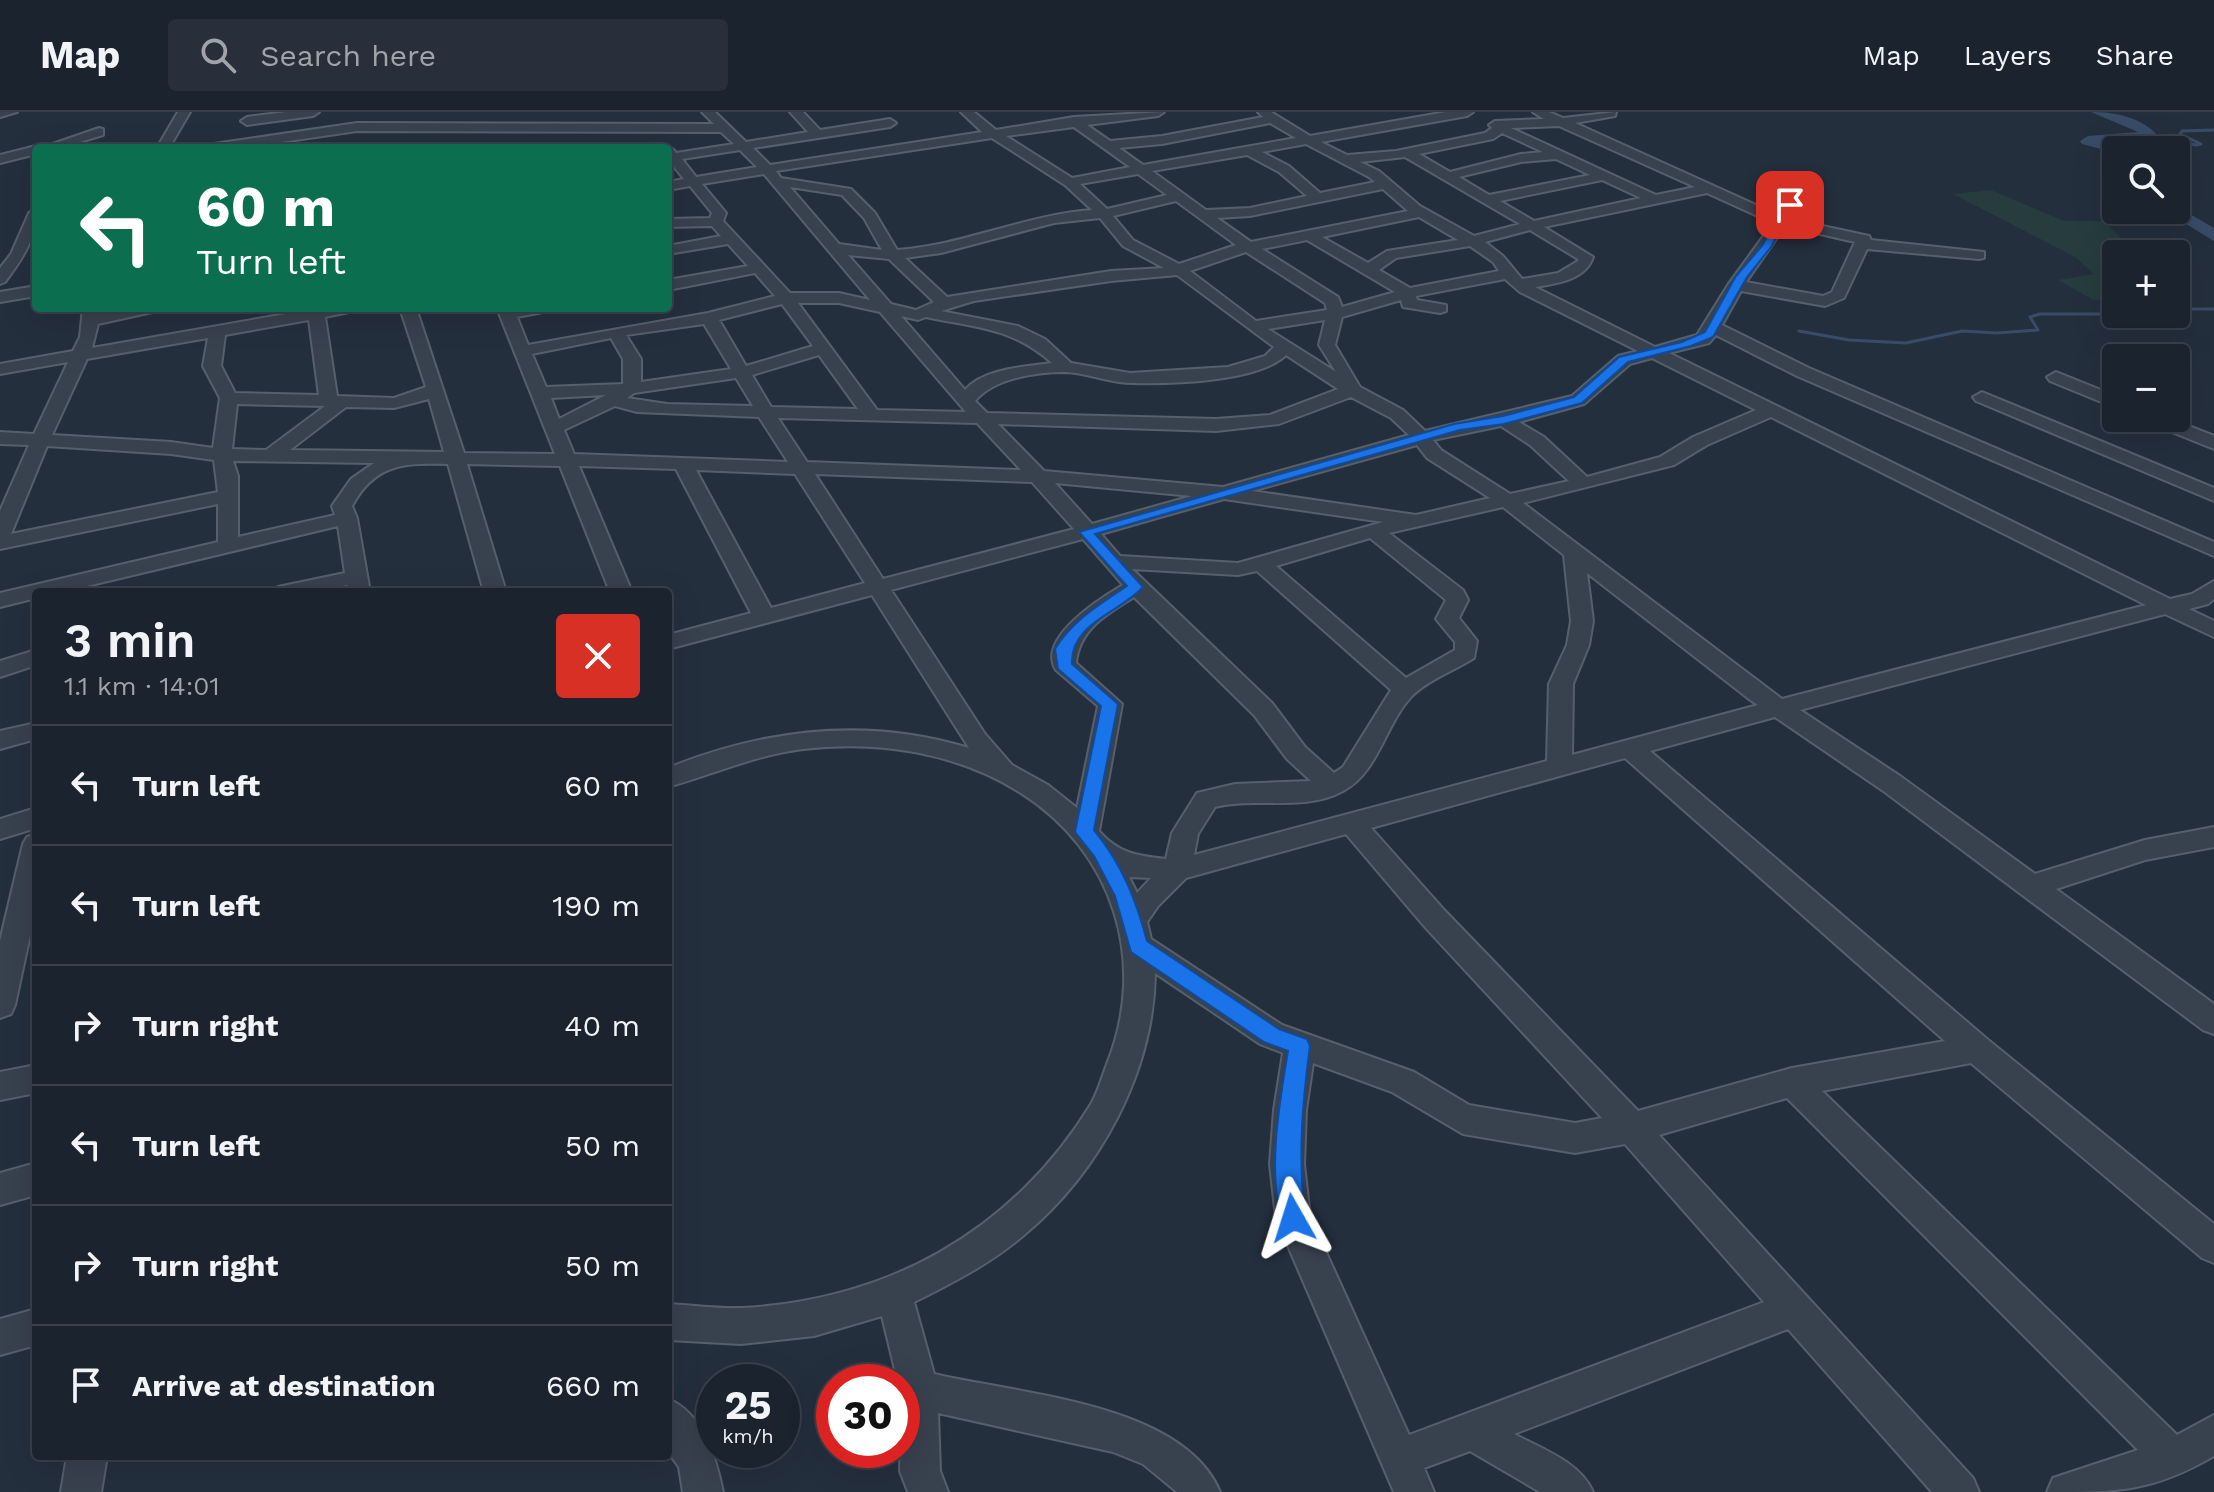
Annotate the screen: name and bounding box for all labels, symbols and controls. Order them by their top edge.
search box [168,19,728,91]
text: Map [40,33,120,77]
icon: search [196,33,240,77]
text: Search here [260,38,436,73]
text: Map [1863,39,1920,72]
text: Layers [1964,39,2052,72]
text: Share [2096,39,2174,72]
map controls [2102,136,2190,432]
button: search [2102,136,2190,224]
pin [1756,171,1824,239]
text: 60 m [196,174,335,240]
icon: left [64,176,168,280]
icon: arrive [1768,183,1812,227]
button: + [2102,240,2190,328]
text: Turn left [196,241,346,283]
button: − [2102,344,2190,432]
text: 3 min [64,612,196,669]
button: close [556,614,640,698]
text: 1.1 km · 14:01 [64,671,220,701]
icon: left [64,763,108,807]
text: Turn left [132,768,260,803]
text: 60 m [564,768,640,803]
icon: left [64,883,108,927]
text: Turn left [132,888,260,923]
text: 190 m [552,888,640,923]
icon: right [64,1003,108,1047]
text: Turn right [132,1008,278,1043]
text: 40 m [564,1008,640,1043]
icon: left [64,1123,108,1167]
text: Turn left [132,1128,260,1163]
text: 50 m [565,1128,640,1163]
position arrow [1251,1176,1335,1260]
icon: right [64,1243,108,1287]
text: Turn right [132,1248,278,1283]
text: 50 m [565,1248,640,1283]
icon: arrive [64,1363,108,1407]
speed limit sign: 30 [816,1364,920,1468]
text: Arrive at destination [132,1368,436,1403]
text: 660 m [546,1368,640,1403]
text: 25 [724,1382,772,1429]
text: km/h [722,1424,774,1448]

